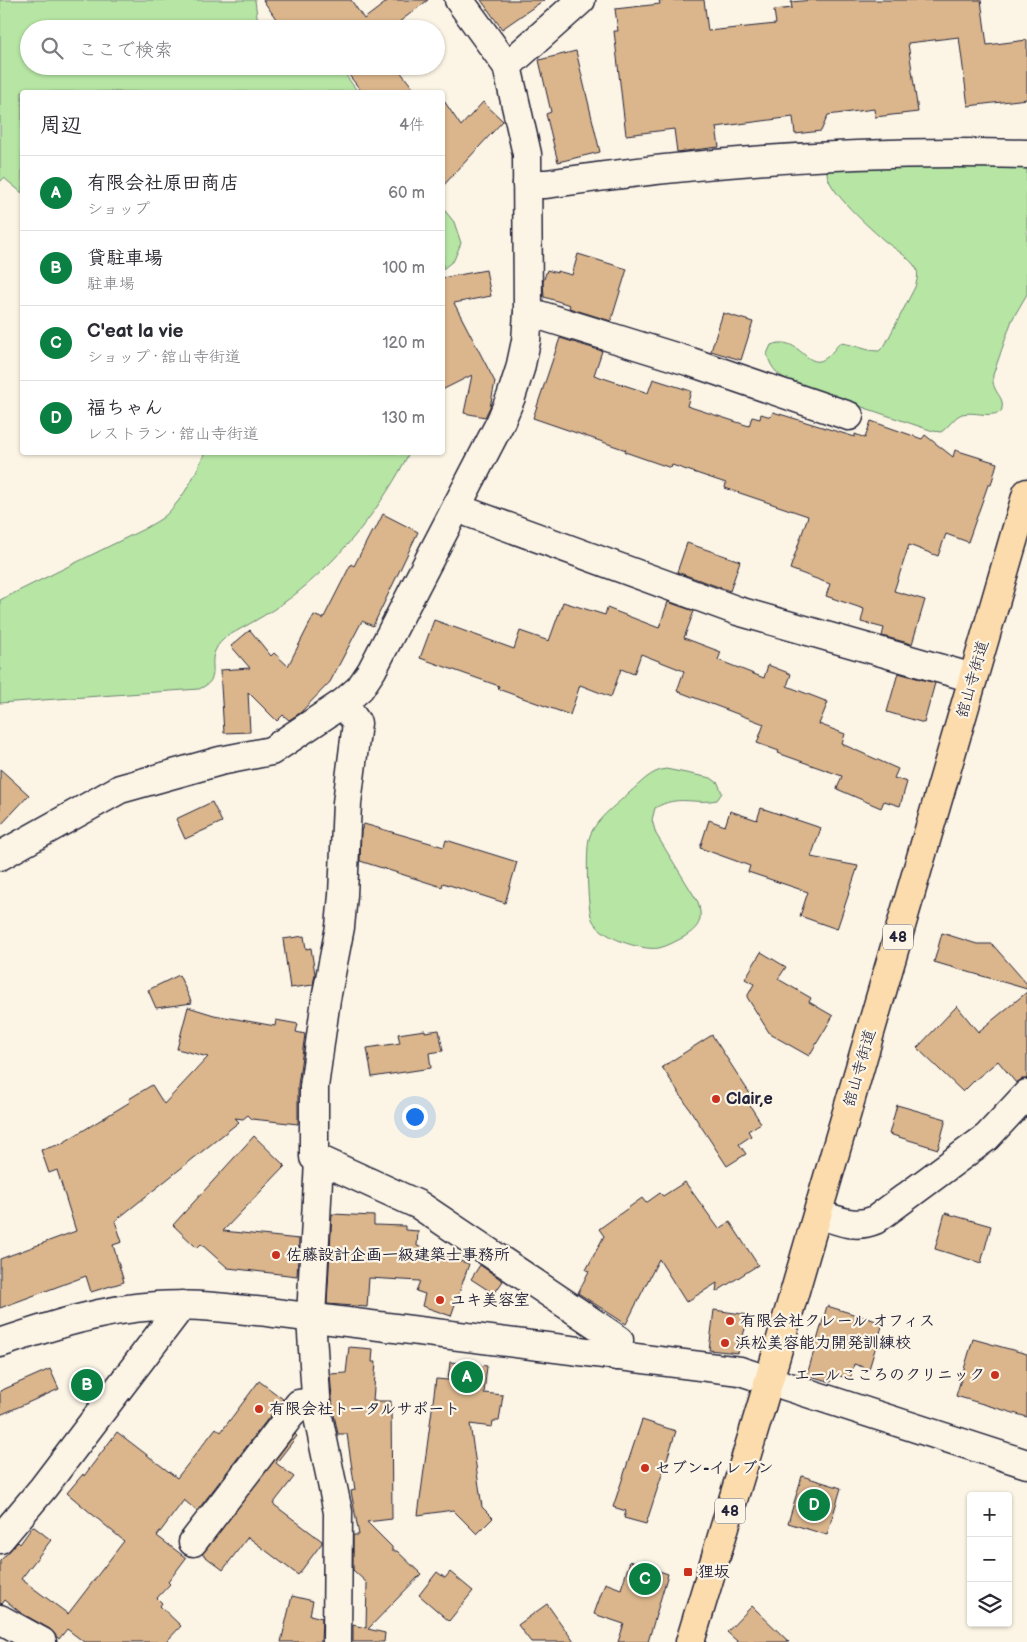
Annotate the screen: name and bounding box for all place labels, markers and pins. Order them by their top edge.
place label: Clair,e [726,1090,773,1109]
marker: Clair,e [710,1093,722,1105]
place label: 佐藤設計企画一級建築士事務所 [286,1246,510,1265]
marker: 佐藤設計企画一級建築士事務所 [270,1249,282,1261]
place label: ユキ美容室 [450,1291,530,1310]
marker: ユキ美容室 [434,1294,446,1306]
place label: 有限会社クレール オフィス [740,1312,935,1331]
marker: 有限会社クレール オフィス [724,1315,736,1327]
place label: 浜松美容能力開発訓練校 [735,1334,911,1353]
marker: 浜松美容能力開発訓練校 [719,1337,731,1349]
pin: A [451,1358,483,1396]
pin: B [71,1366,103,1404]
place label: エールこころのクリニック [794,1366,985,1385]
marker: エールこころのクリニック [989,1369,1001,1381]
place label: 有限会社トータルサポート [269,1400,460,1419]
marker: 有限会社トータルサポート [253,1403,265,1415]
place label: セブン-イレブン [655,1459,774,1478]
marker: セブン-イレブン [639,1462,651,1474]
pin: D [798,1486,830,1524]
pin: C [629,1560,661,1598]
place label: 狸坂 [698,1563,730,1582]
marker: 狸坂 [682,1566,694,1578]

